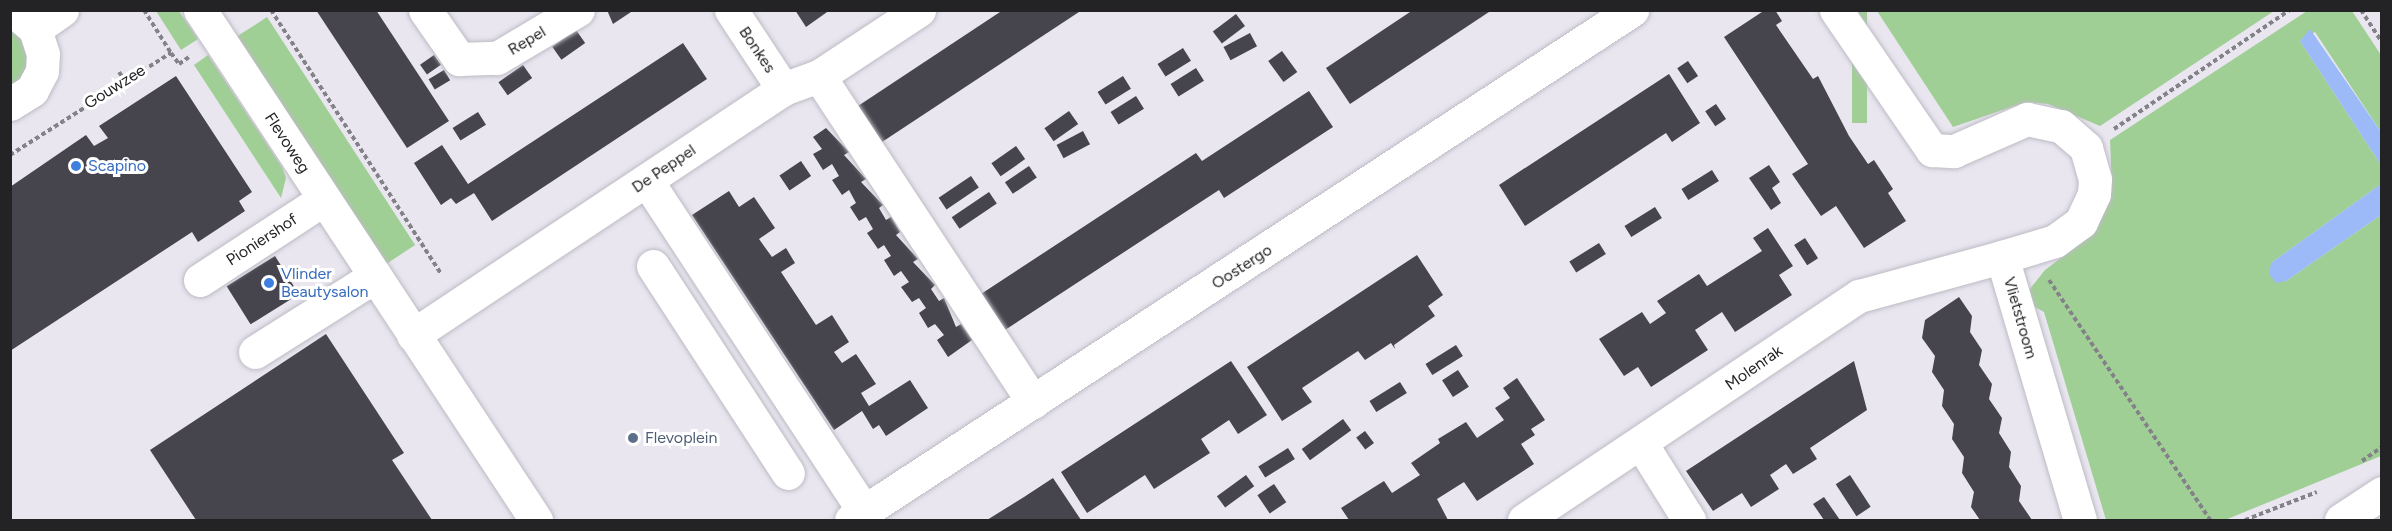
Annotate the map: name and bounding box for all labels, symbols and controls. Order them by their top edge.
street label: Repel [505,22,549,60]
street label: Bonkes [735,23,779,77]
street label: Gouwzee [81,61,149,113]
street label: Flevoweg [260,109,314,177]
street label: De Peppel [628,141,700,197]
place label: Scapino [88,156,146,176]
marker: Scapino [69,159,83,173]
street label: Pioniershof [223,210,301,270]
street label: Oostergo [1208,240,1276,294]
place label: Vlinder Beautysalon [281,264,368,302]
street label: Vlietstroom [1999,275,2041,361]
marker: Vlinder Beautysalon [262,276,276,290]
street label: Molenrak [1722,341,1786,395]
place label: Flevoplein [645,428,717,448]
marker: Flevoplein [626,431,640,445]

